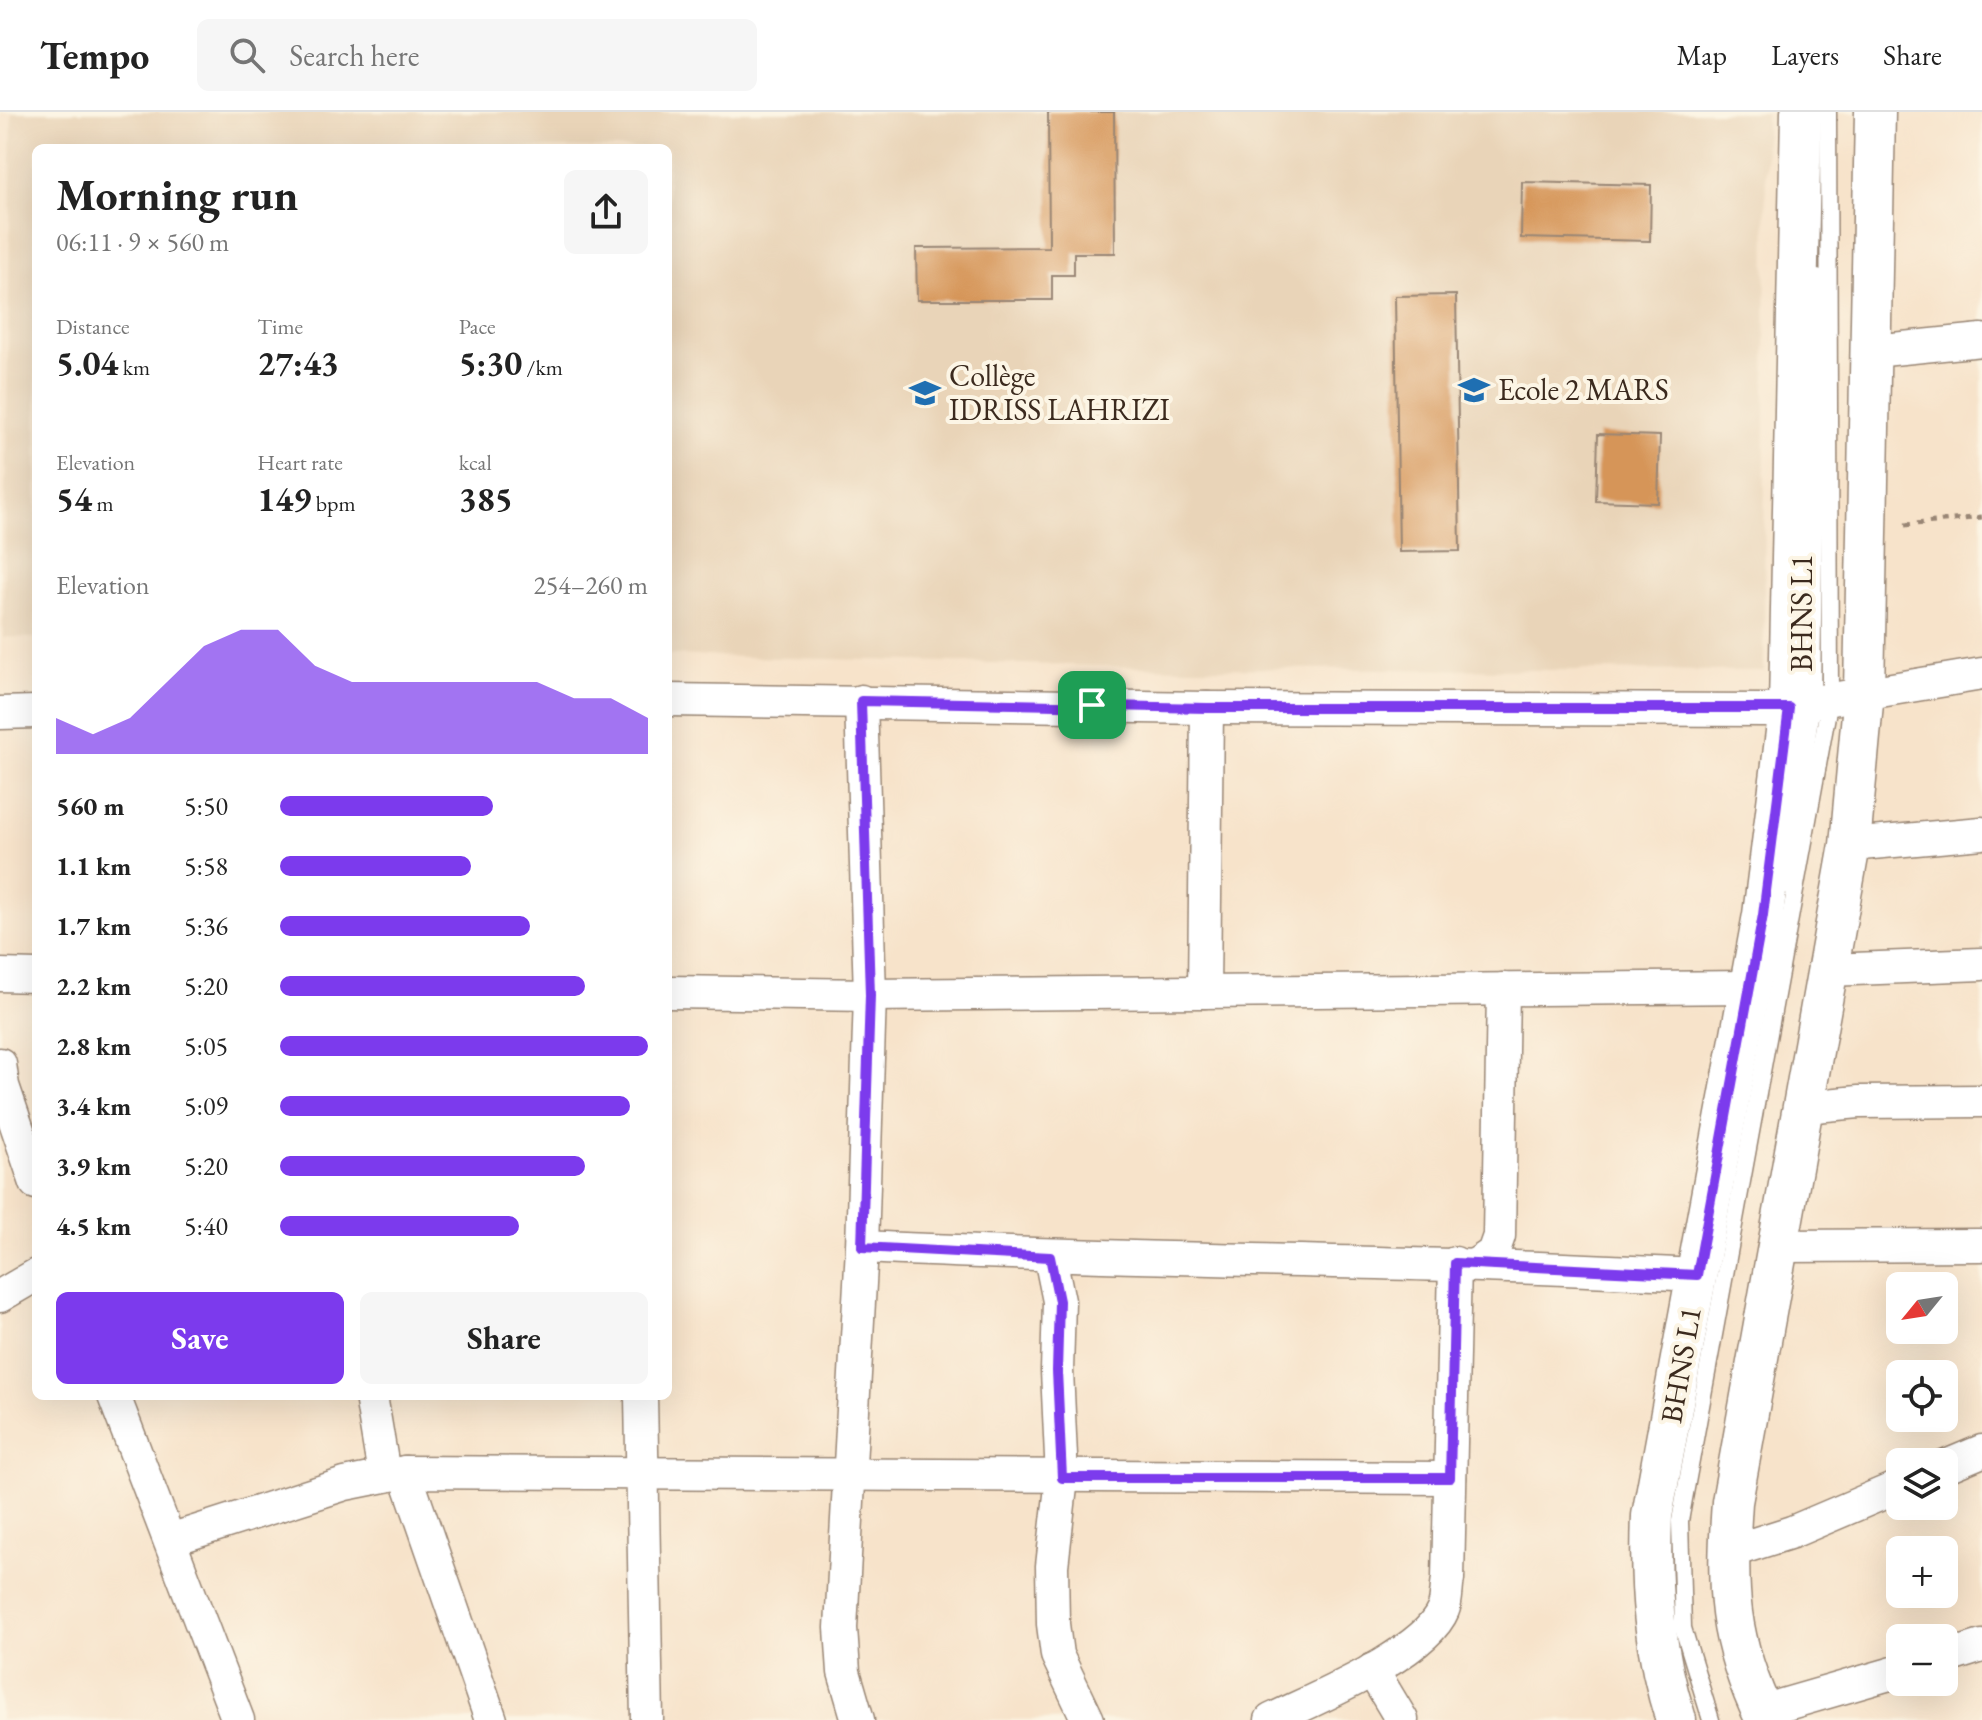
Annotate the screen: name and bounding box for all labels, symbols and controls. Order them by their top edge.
search box [197,19,757,91]
text: Tempo [40,31,149,80]
icon: search [225,33,269,77]
text: Search here [289,36,419,75]
text: Map [1677,37,1727,73]
text: Layers [1771,37,1839,73]
text: Share [1883,37,1942,73]
text: Morning run [56,166,298,223]
button: share [564,170,648,254]
text: 06:11 · 9 × 560 m [56,225,229,259]
text: Distance [56,312,129,341]
text: Time [257,312,303,341]
text: Pace [459,312,496,341]
text: 5.04 [56,341,118,385]
text: 27:43 [257,341,339,385]
text: 5:30 [459,341,522,385]
text: km [118,353,150,382]
text: /km [522,353,563,382]
place label: Collège IDRISS LAHRIZI [949,356,1170,429]
place label: Ecole 2 MARS [1498,370,1669,409]
school or university icon: Ecole 2 MARS [1457,373,1491,407]
school or university icon: Collège IDRISS LAHRIZI [908,376,942,410]
text: Elevation [56,448,135,477]
text: Heart rate [257,448,343,477]
text: kcal [459,448,492,477]
text: 54 [56,477,92,521]
text: 149 [257,477,311,521]
text: 385 [459,477,513,521]
text: m [92,489,114,518]
text: bpm [311,489,356,518]
street label: BHNS L1 [1782,554,1821,672]
text: Elevation [56,568,150,602]
text: 254–260 m [533,568,648,602]
pin [1058,671,1126,739]
icon: arrive [1070,683,1114,727]
text: 560 m [56,789,124,823]
text: 5:50 [184,789,228,823]
text: 1.1 km [56,849,131,883]
text: 5:58 [184,849,228,883]
text: 1.7 km [56,909,131,943]
text: 5:36 [184,909,228,943]
text: 2.2 km [56,969,131,1003]
text: 5:20 [184,969,228,1003]
text: 2.8 km [56,1029,131,1063]
text: 5:05 [184,1029,228,1063]
text: 3.4 km [56,1089,131,1123]
text: 5:09 [184,1089,228,1123]
text: 3.9 km [56,1149,131,1183]
text: 5:20 [184,1149,228,1183]
text: 4.5 km [56,1209,131,1243]
text: 5:40 [184,1209,228,1243]
north arrow [1886,1272,1958,1344]
map controls [1886,1272,1958,1696]
button: Save [56,1292,344,1384]
button: Share [360,1292,648,1384]
street label: BHNS L1 [1651,1304,1710,1426]
button: locate [1886,1360,1958,1432]
button: layers [1886,1448,1958,1520]
button: + [1886,1536,1958,1608]
button: − [1886,1624,1958,1696]

